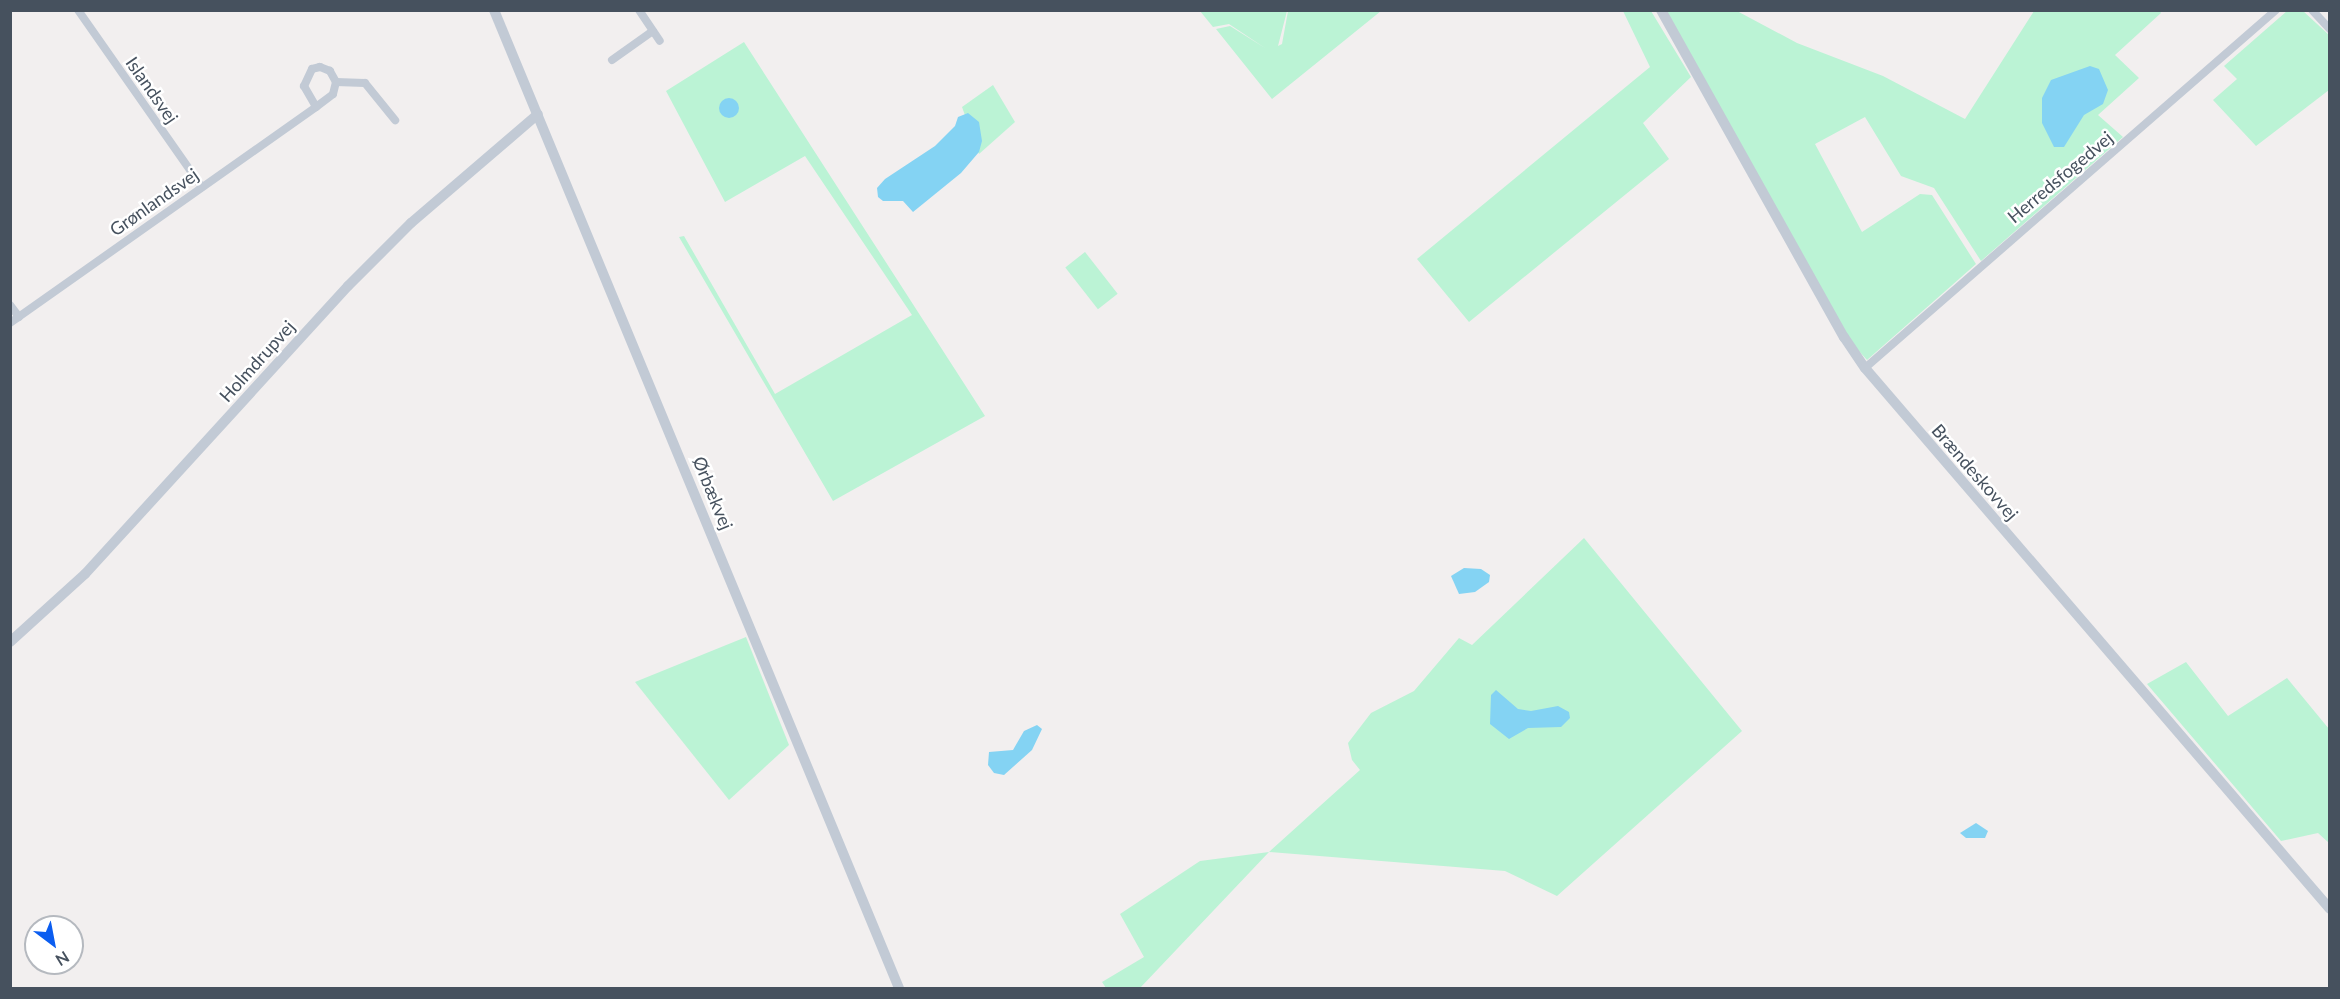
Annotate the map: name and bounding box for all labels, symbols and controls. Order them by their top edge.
street label: Islandsvej [121,53,183,127]
street label: Herredsfogedvej [2003,127,2117,227]
street label: Grønlandsvej [106,164,202,240]
street label: Holmdrupvej [215,316,299,406]
street label: Brændeskovvej [1927,419,2023,525]
street label: Ørbækvej [688,453,738,533]
north arrow [24,915,84,975]
text: N [52,948,73,970]

